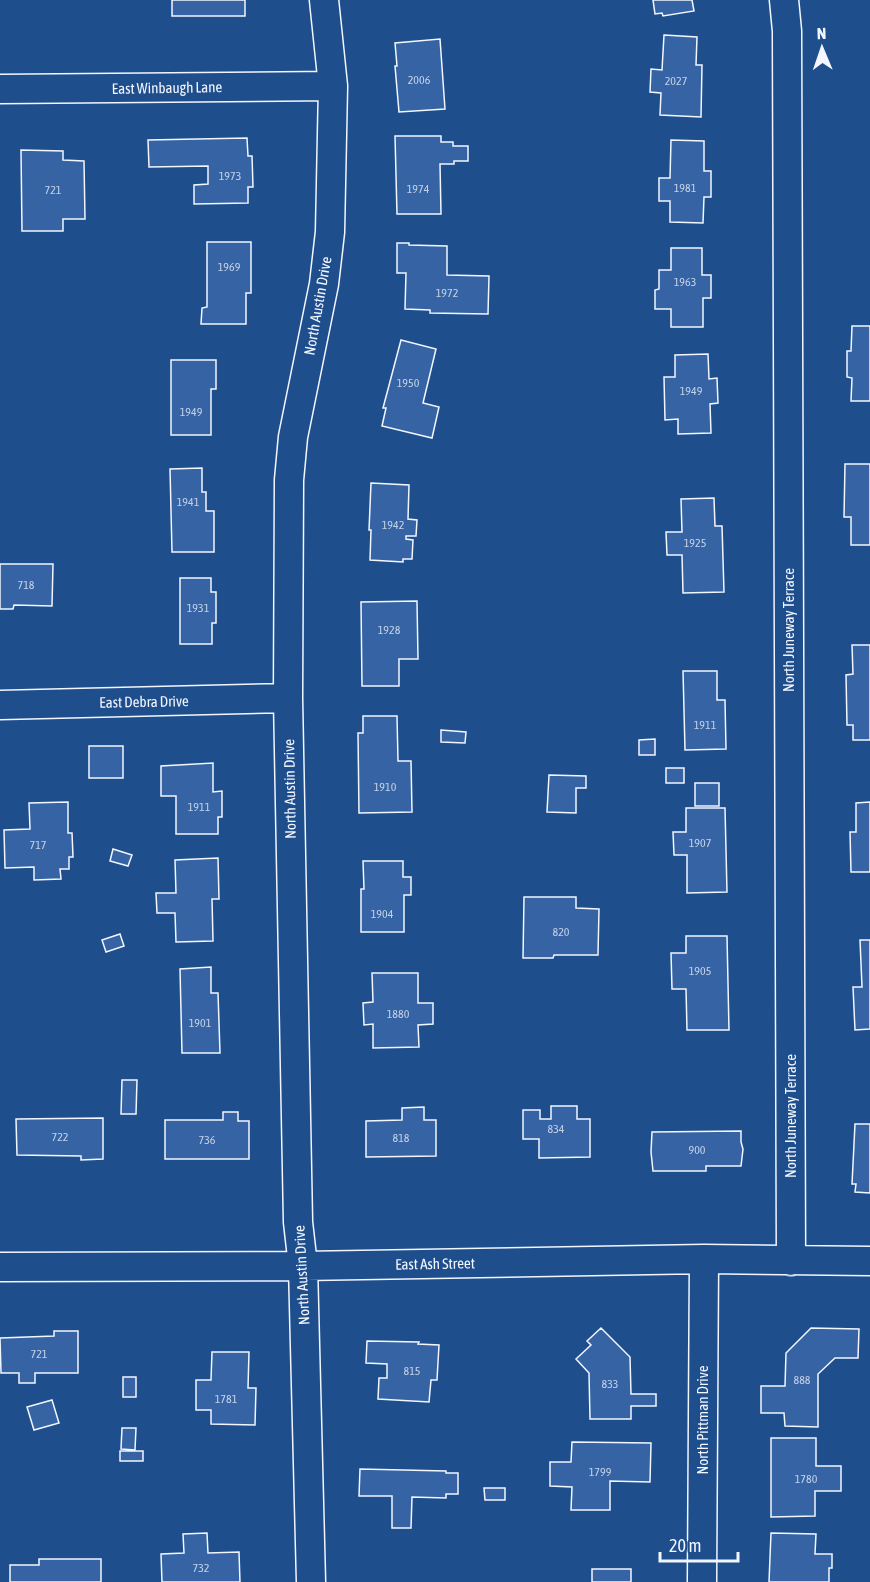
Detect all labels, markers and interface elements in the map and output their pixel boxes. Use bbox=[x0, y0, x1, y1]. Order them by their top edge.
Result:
north arrow bbox=[792, 18, 852, 78]
text: N bbox=[816, 24, 827, 42]
house number: 2006 bbox=[408, 73, 431, 87]
house number: 2027 bbox=[665, 74, 688, 88]
street label: East Winbaugh Lane bbox=[112, 78, 223, 97]
house number: 1973 bbox=[219, 169, 241, 183]
house number: 1981 bbox=[674, 181, 697, 195]
house number: 1974 bbox=[407, 182, 430, 196]
house number: 721 bbox=[45, 183, 62, 197]
street label: North Austin Drive bbox=[300, 255, 335, 357]
house number: 1969 bbox=[218, 260, 241, 274]
house number: 1963 bbox=[674, 275, 696, 289]
house number: 1972 bbox=[436, 286, 458, 300]
house number: 1950 bbox=[397, 376, 420, 390]
house number: 1949 bbox=[680, 384, 703, 398]
house number: 1949 bbox=[180, 405, 203, 419]
house number: 1941 bbox=[177, 495, 200, 509]
house number: 1942 bbox=[382, 518, 404, 532]
house number: 1925 bbox=[684, 536, 706, 550]
street label: North Juneway Terrace bbox=[780, 568, 797, 692]
house number: 718 bbox=[18, 578, 35, 592]
house number: 1931 bbox=[187, 601, 210, 615]
house number: 1928 bbox=[378, 623, 401, 637]
street label: East Debra Drive bbox=[99, 692, 189, 711]
house number: 1911 bbox=[694, 718, 717, 732]
street label: North Austin Drive bbox=[280, 739, 299, 839]
house number: 1910 bbox=[374, 780, 397, 794]
house number: 1911 bbox=[188, 800, 211, 814]
house number: 1907 bbox=[689, 836, 712, 850]
house number: 717 bbox=[30, 838, 47, 852]
house number: 1904 bbox=[371, 907, 394, 921]
house number: 820 bbox=[553, 925, 570, 939]
house number: 1905 bbox=[689, 964, 711, 978]
house number: 1880 bbox=[387, 1007, 410, 1021]
house number: 1901 bbox=[189, 1016, 212, 1030]
street label: North Juneway Terrace bbox=[782, 1054, 799, 1178]
house number: 834 bbox=[548, 1122, 565, 1136]
house number: 722 bbox=[52, 1130, 68, 1144]
house number: 818 bbox=[393, 1131, 410, 1145]
house number: 736 bbox=[199, 1133, 216, 1147]
house number: 900 bbox=[689, 1143, 706, 1157]
street label: North Austin Drive bbox=[290, 1224, 313, 1325]
street label: East Ash Street bbox=[395, 1254, 475, 1273]
house number: 721 bbox=[31, 1347, 48, 1361]
house number: 815 bbox=[404, 1364, 420, 1378]
street label: North Pittman Drive bbox=[694, 1365, 711, 1475]
house number: 888 bbox=[794, 1373, 811, 1387]
house number: 833 bbox=[602, 1377, 618, 1391]
house number: 1781 bbox=[215, 1392, 238, 1406]
house number: 1799 bbox=[589, 1465, 612, 1479]
house number: 1780 bbox=[795, 1472, 818, 1486]
scale bar bbox=[660, 1525, 738, 1563]
text: 20 m bbox=[669, 1535, 701, 1556]
house number: 732 bbox=[193, 1561, 209, 1575]

